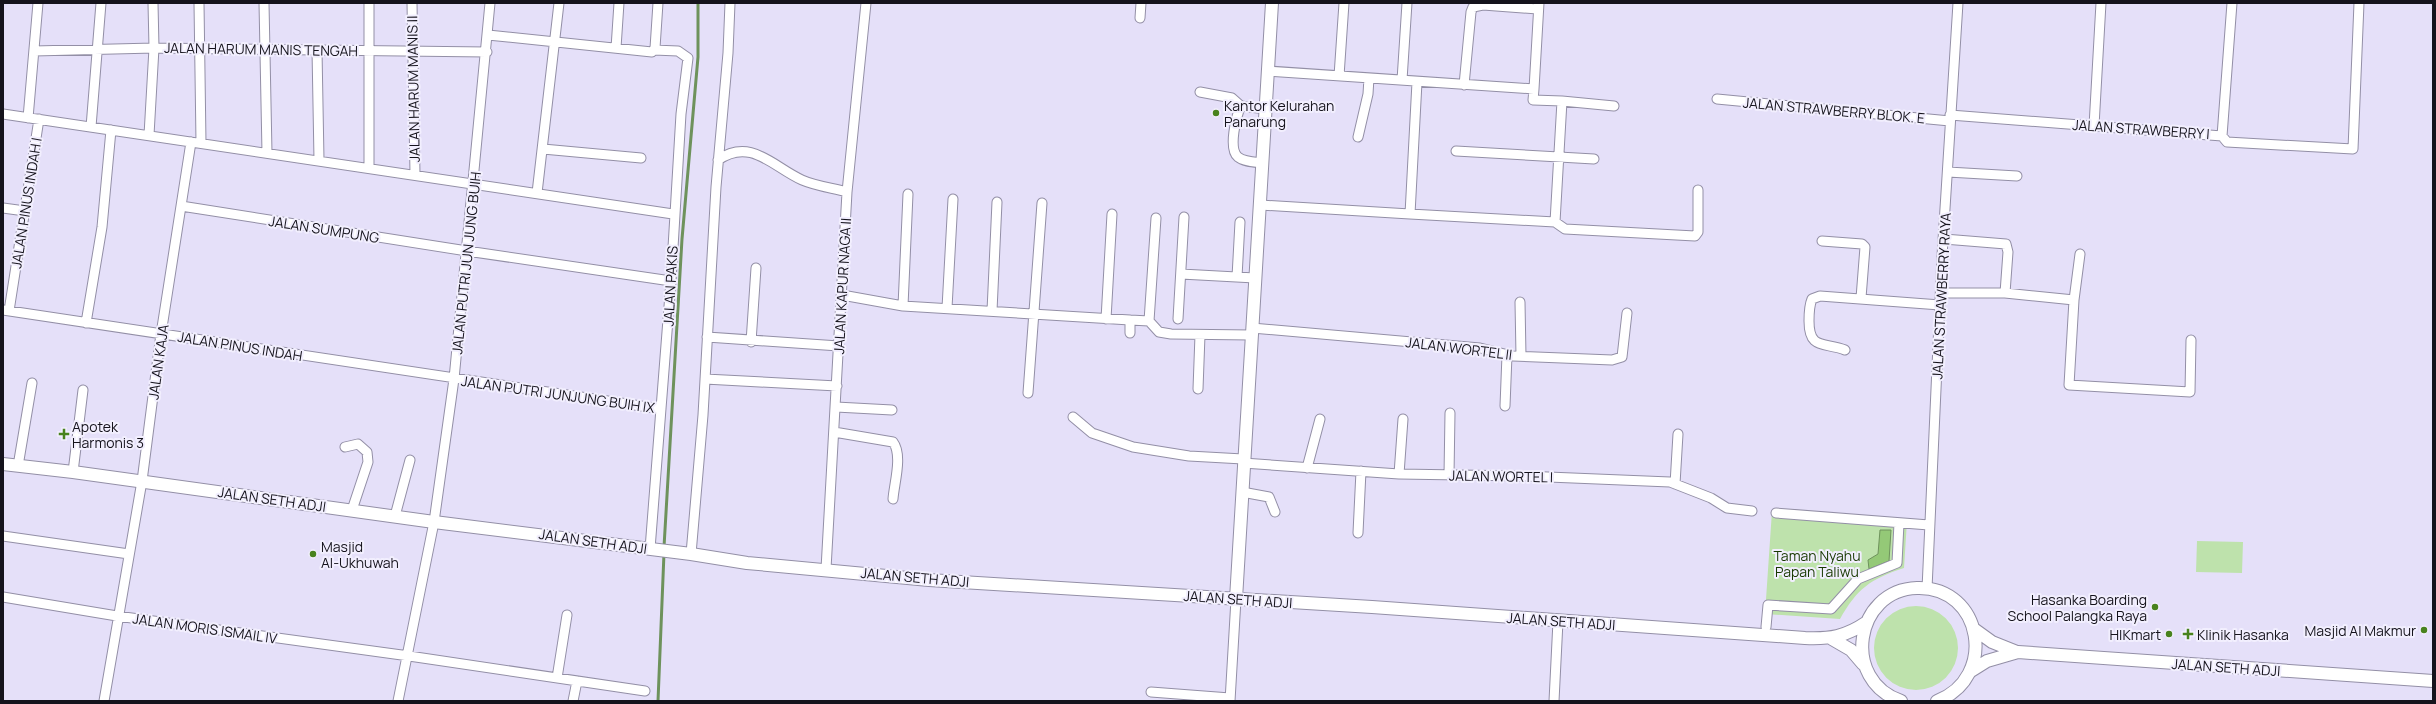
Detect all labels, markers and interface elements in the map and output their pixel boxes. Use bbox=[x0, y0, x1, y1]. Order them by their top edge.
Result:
street label: JALAN HARUM MANIS II bbox=[402, 16, 424, 162]
street label: JALAN HARUM MANIS TENGAH bbox=[164, 38, 358, 60]
street label: JALAN STRAWBERRY BLOK. E bbox=[1742, 93, 1926, 127]
place label: Kantor Kelurahan Panarung bbox=[1224, 96, 1334, 131]
marker: Kantor Kelurahan Panarung bbox=[1211, 108, 1221, 118]
street label: JALAN STRAWBERRY I bbox=[2072, 115, 2210, 143]
street label: JALAN PINUS INDAH I bbox=[6, 136, 46, 270]
street label: JALAN PUTRI JUN JUNG BUIH bbox=[447, 171, 485, 355]
street label: JALAN SUMPUNG bbox=[267, 211, 381, 247]
street label: JALAN STRAWBERRY RAYA bbox=[1927, 212, 1955, 380]
street label: JALAN KAPUR NAGA II bbox=[829, 217, 855, 355]
street label: JALAN PAKIS bbox=[658, 245, 682, 327]
street label: JALAN KAJA bbox=[143, 323, 173, 401]
street label: JALAN PINUS INDAH bbox=[176, 327, 304, 365]
street label: JALAN WORTEL II bbox=[1405, 332, 1513, 364]
street label: JALAN PUTRI JUNJUNG BUIH IX bbox=[460, 371, 657, 417]
place label: Apotek Harmonis 3 bbox=[72, 417, 144, 452]
marker: Apotek Harmonis 3 bbox=[59, 429, 69, 439]
street label: JALAN WORTEL I bbox=[1449, 466, 1553, 486]
street label: JALAN SETH ADJI bbox=[217, 482, 327, 516]
street label: JALAN SETH ADJI bbox=[538, 524, 648, 558]
place label: Masjid Al-Ukhuwah bbox=[321, 537, 399, 572]
park label: Taman Nyahu Papan Taliwu bbox=[1773, 546, 1861, 581]
marker: Masjid Al-Ukhuwah bbox=[308, 549, 318, 559]
street label: JALAN SETH ADJI bbox=[860, 563, 970, 591]
street label: JALAN SETH ADJI bbox=[1183, 586, 1293, 612]
place label: Hasanka Boarding School Palangka Raya bbox=[2008, 590, 2147, 625]
marker: Hasanka Boarding School Palangka Raya bbox=[2150, 602, 2160, 612]
street label: JALAN MORIS ISMAIL IV bbox=[132, 608, 279, 648]
street label: JALAN SETH ADJI bbox=[1506, 608, 1616, 634]
place label: Masjid Al Makmur bbox=[2305, 621, 2416, 640]
place label: HIKmart bbox=[2110, 625, 2161, 644]
place label: Klinik Hasanka bbox=[2197, 625, 2289, 644]
marker: Masjid Al Makmur bbox=[2419, 625, 2429, 635]
marker: Klinik Hasanka bbox=[2182, 628, 2194, 640]
marker: HIKmart bbox=[2164, 629, 2174, 639]
street label: JALAN SETH ADJI bbox=[2171, 654, 2281, 680]

